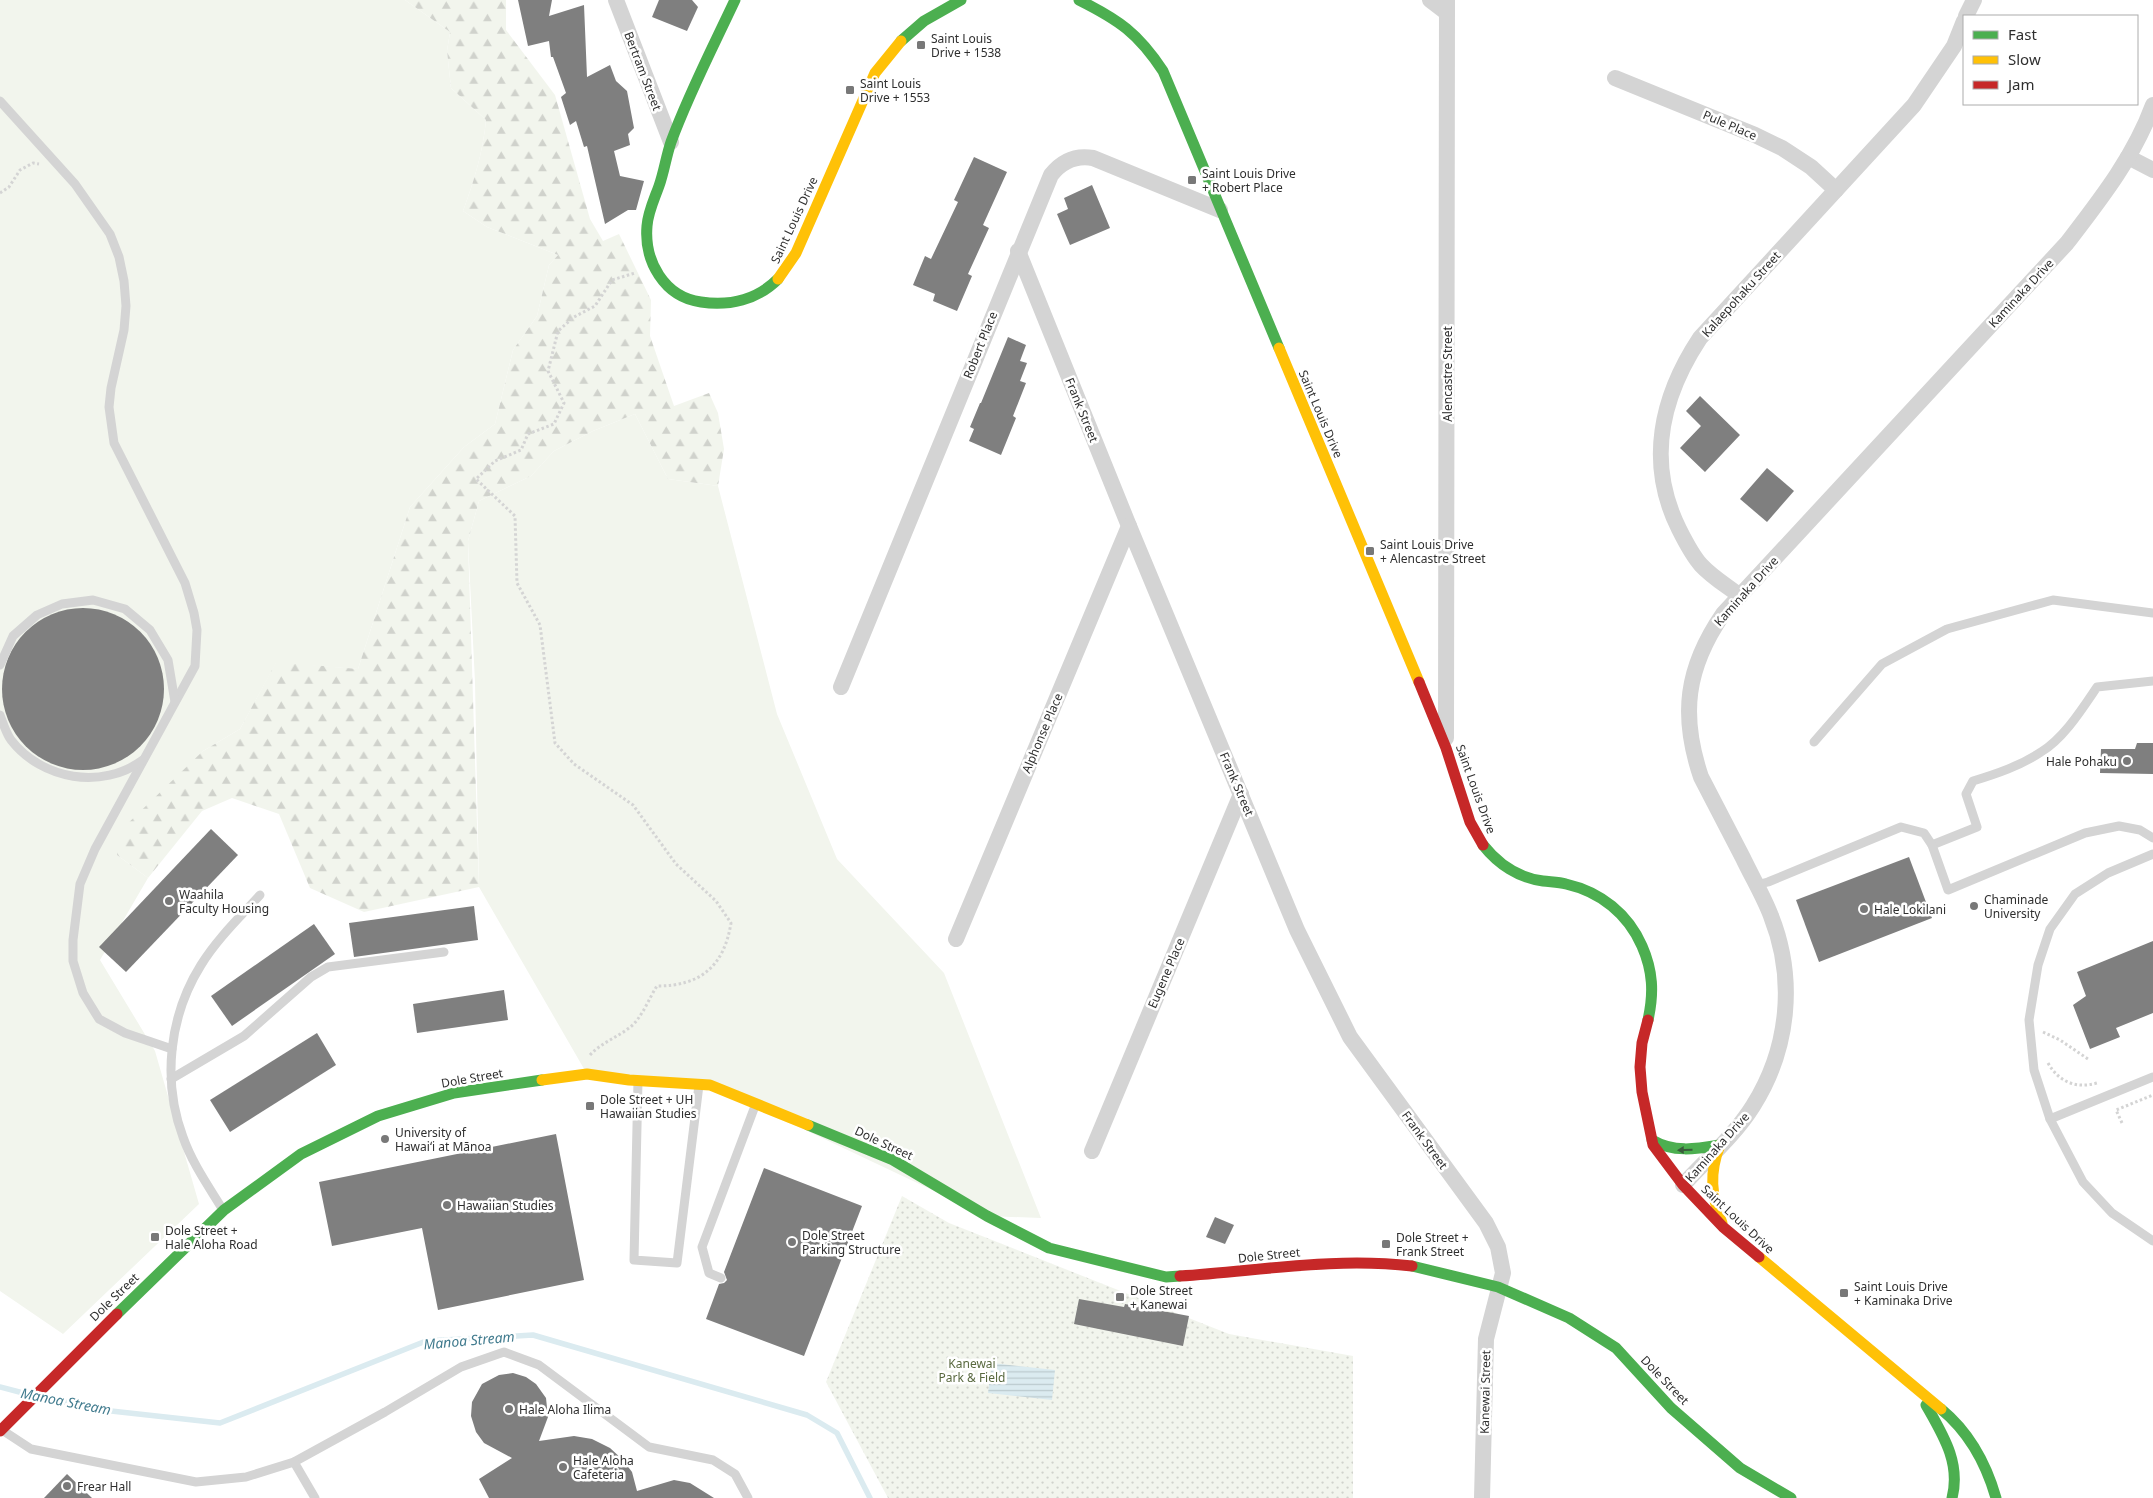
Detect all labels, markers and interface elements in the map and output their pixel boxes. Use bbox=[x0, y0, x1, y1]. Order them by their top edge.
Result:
legend bbox=[1963, 15, 2138, 105]
text: Fast bbox=[2008, 24, 2037, 44]
street label: Bertram Street bbox=[620, 29, 666, 113]
place label: Saint Louis Drive + 1538 bbox=[931, 30, 1001, 61]
marker: Saint Louis Drive + 1538 bbox=[915, 39, 927, 51]
text: Slow bbox=[2008, 49, 2041, 69]
text: Jam bbox=[2006, 74, 2035, 94]
place label: Saint Louis Drive + 1553 bbox=[860, 75, 930, 106]
marker: Saint Louis Drive + 1553 bbox=[844, 84, 856, 96]
street label: Pule Place bbox=[1700, 106, 1760, 144]
place label: Saint Louis Drive + Robert Place bbox=[1202, 165, 1296, 196]
street label: Saint Louis Drive bbox=[766, 174, 822, 266]
marker: Saint Louis Drive + Robert Place bbox=[1186, 174, 1198, 186]
street label: Kalaepohaku Street bbox=[1698, 247, 1785, 341]
street label: Kaminaka Drive bbox=[1985, 255, 2058, 331]
street label: Robert Place bbox=[959, 309, 1001, 381]
street label: Alencastre Street bbox=[1439, 326, 1456, 422]
street label: Saint Louis Drive bbox=[1295, 367, 1347, 461]
street label: Frank Street bbox=[1061, 375, 1103, 445]
place label: Saint Louis Drive + Alencastre Street bbox=[1380, 536, 1486, 567]
marker: Saint Louis Drive + Alencastre Street bbox=[1364, 545, 1376, 557]
street label: Kaminaka Drive bbox=[1710, 552, 1782, 630]
street label: Alphonse Place bbox=[1017, 690, 1067, 776]
street label: Saint Louis Drive bbox=[1452, 742, 1500, 836]
street label: Frank Street bbox=[1216, 749, 1258, 819]
place label: Hale Pohaku bbox=[2046, 753, 2117, 770]
marker: Hale Pohaku bbox=[2121, 755, 2133, 767]
place label: Waahila Faculty Housing bbox=[179, 886, 269, 917]
place label: Chaminade University bbox=[1984, 891, 2049, 922]
marker: Waahila Faculty Housing bbox=[163, 895, 175, 907]
marker: Chaminade University bbox=[1968, 900, 1980, 912]
place label: Hale Lokilani bbox=[1874, 901, 1946, 918]
marker: Hale Lokilani bbox=[1858, 903, 1870, 915]
street label: Eugene Place bbox=[1143, 935, 1189, 1011]
street label: Dole Street bbox=[440, 1064, 505, 1092]
place label: Dole Street + UH Hawaiian Studies bbox=[600, 1091, 697, 1122]
marker: Dole Street + UH Hawaiian Studies bbox=[584, 1100, 596, 1112]
street label: Frank Street bbox=[1398, 1107, 1452, 1173]
street label: Kaminaka Drive bbox=[1681, 1108, 1753, 1186]
street label: Dole Street bbox=[852, 1122, 917, 1164]
place label: University of Hawaiʻi at Mānoa bbox=[395, 1124, 491, 1155]
marker: University of Hawaiʻi at Mānoa bbox=[379, 1133, 391, 1145]
one-way arrow bbox=[1677, 1146, 1693, 1154]
street label: Saint Louis Drive bbox=[1698, 1181, 1778, 1257]
place label: Hawaiian Studies bbox=[457, 1197, 554, 1214]
marker: Hawaiian Studies bbox=[441, 1199, 453, 1211]
place label: Dole Street + Hale Aloha Road bbox=[165, 1222, 258, 1253]
place label: Dole Street Parking Structure bbox=[802, 1227, 901, 1258]
place label: Dole Street + Frank Street bbox=[1396, 1229, 1469, 1260]
marker: Dole Street + Hale Aloha Road bbox=[149, 1231, 161, 1243]
marker: Dole Street Parking Structure bbox=[786, 1236, 798, 1248]
marker: Dole Street + Frank Street bbox=[1380, 1238, 1392, 1250]
street label: Dole Street bbox=[1237, 1243, 1302, 1267]
street label: Dole Street bbox=[86, 1269, 143, 1325]
place label: Saint Louis Drive + Kaminaka Drive bbox=[1854, 1278, 1953, 1309]
place label: Dole Street + Kanewai bbox=[1130, 1282, 1193, 1313]
marker: Saint Louis Drive + Kaminaka Drive bbox=[1838, 1287, 1850, 1299]
marker: Dole Street + Kanewai bbox=[1114, 1291, 1126, 1303]
water label: Manoa Stream bbox=[423, 1327, 515, 1353]
street label: Kanewai Street bbox=[1476, 1349, 1494, 1434]
street label: Dole Street bbox=[1637, 1352, 1693, 1409]
park label: Kanewai Park & Field bbox=[939, 1355, 1005, 1386]
water label: Manoa Stream bbox=[19, 1383, 113, 1419]
place label: Hale Aloha Ilima bbox=[519, 1401, 611, 1418]
marker: Hale Aloha Ilima bbox=[503, 1403, 515, 1415]
place label: Hale Aloha Cafeteria bbox=[573, 1452, 634, 1483]
marker: Hale Aloha Cafeteria bbox=[557, 1461, 569, 1473]
place label: Frear Hall bbox=[77, 1478, 131, 1495]
marker: Frear Hall bbox=[61, 1480, 73, 1492]

